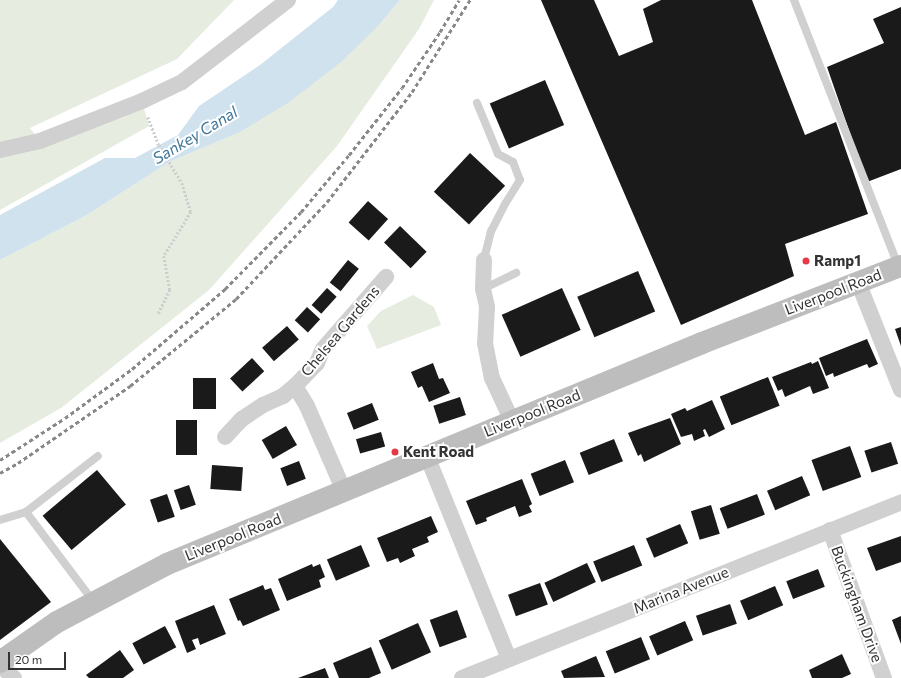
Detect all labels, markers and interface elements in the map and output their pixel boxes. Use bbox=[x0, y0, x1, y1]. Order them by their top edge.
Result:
water label: Sankey Canal bbox=[149, 102, 241, 168]
place label: Ramp1 bbox=[814, 252, 861, 270]
marker: Ramp1 bbox=[801, 256, 811, 266]
street label: Liverpool Road bbox=[782, 265, 884, 319]
street label: Chelsea Gardens bbox=[297, 282, 383, 380]
street label: Liverpool Road bbox=[481, 385, 583, 441]
place label: Kent Road bbox=[403, 443, 474, 461]
marker: Kent Road bbox=[390, 447, 400, 457]
street label: Liverpool Road bbox=[182, 509, 284, 565]
street label: Buckingham Drive bbox=[828, 543, 886, 665]
street label: Marina Avenue bbox=[631, 563, 731, 617]
scale bar bbox=[10, 644, 68, 670]
text: 20 m bbox=[15, 652, 42, 666]

